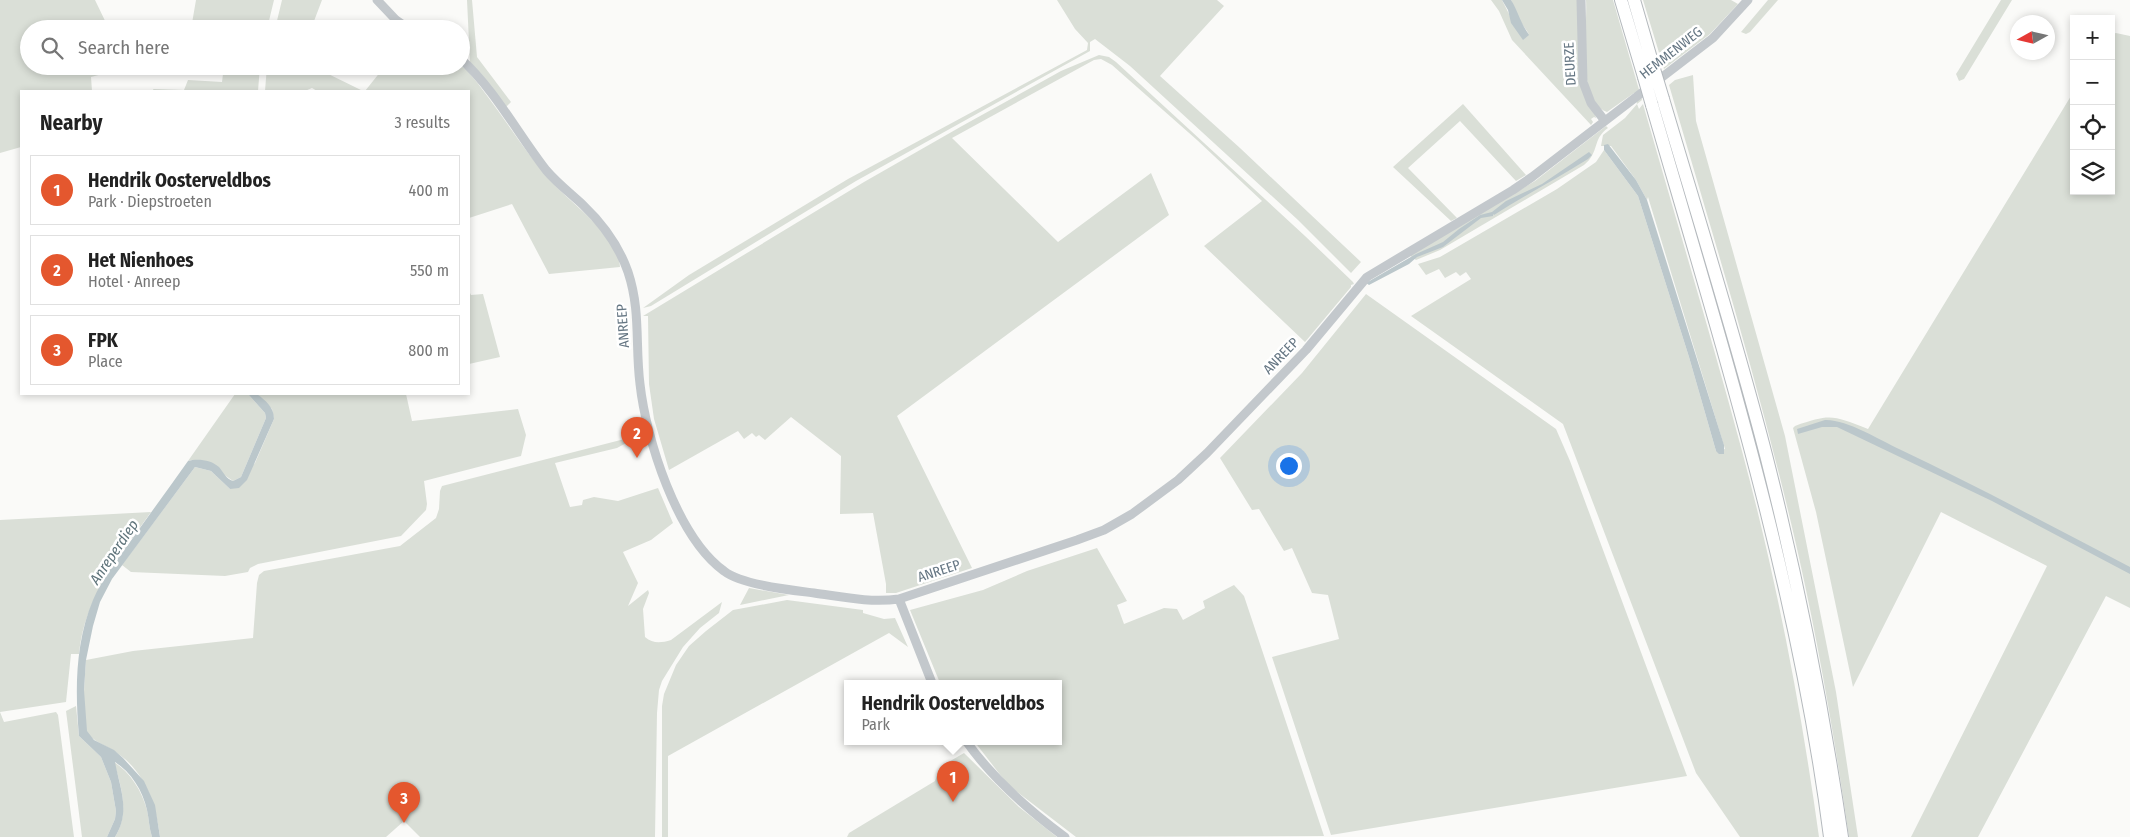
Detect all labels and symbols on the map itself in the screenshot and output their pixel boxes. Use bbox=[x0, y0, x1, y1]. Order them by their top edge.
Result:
north arrow bbox=[2010, 15, 2055, 60]
street label: HEMMENWEG bbox=[1636, 23, 1706, 83]
street label: DEURZE bbox=[1560, 41, 1580, 86]
street label: ANREEP bbox=[613, 303, 633, 349]
street label: ANREEP bbox=[1260, 334, 1302, 378]
pin: 2 bbox=[621, 417, 653, 458]
your location bbox=[1276, 453, 1302, 479]
water label: Anreperdiep bbox=[85, 516, 142, 589]
street label: ANREEP bbox=[915, 556, 963, 586]
pin: 1 bbox=[937, 761, 969, 802]
pin: 3 bbox=[388, 782, 420, 823]

